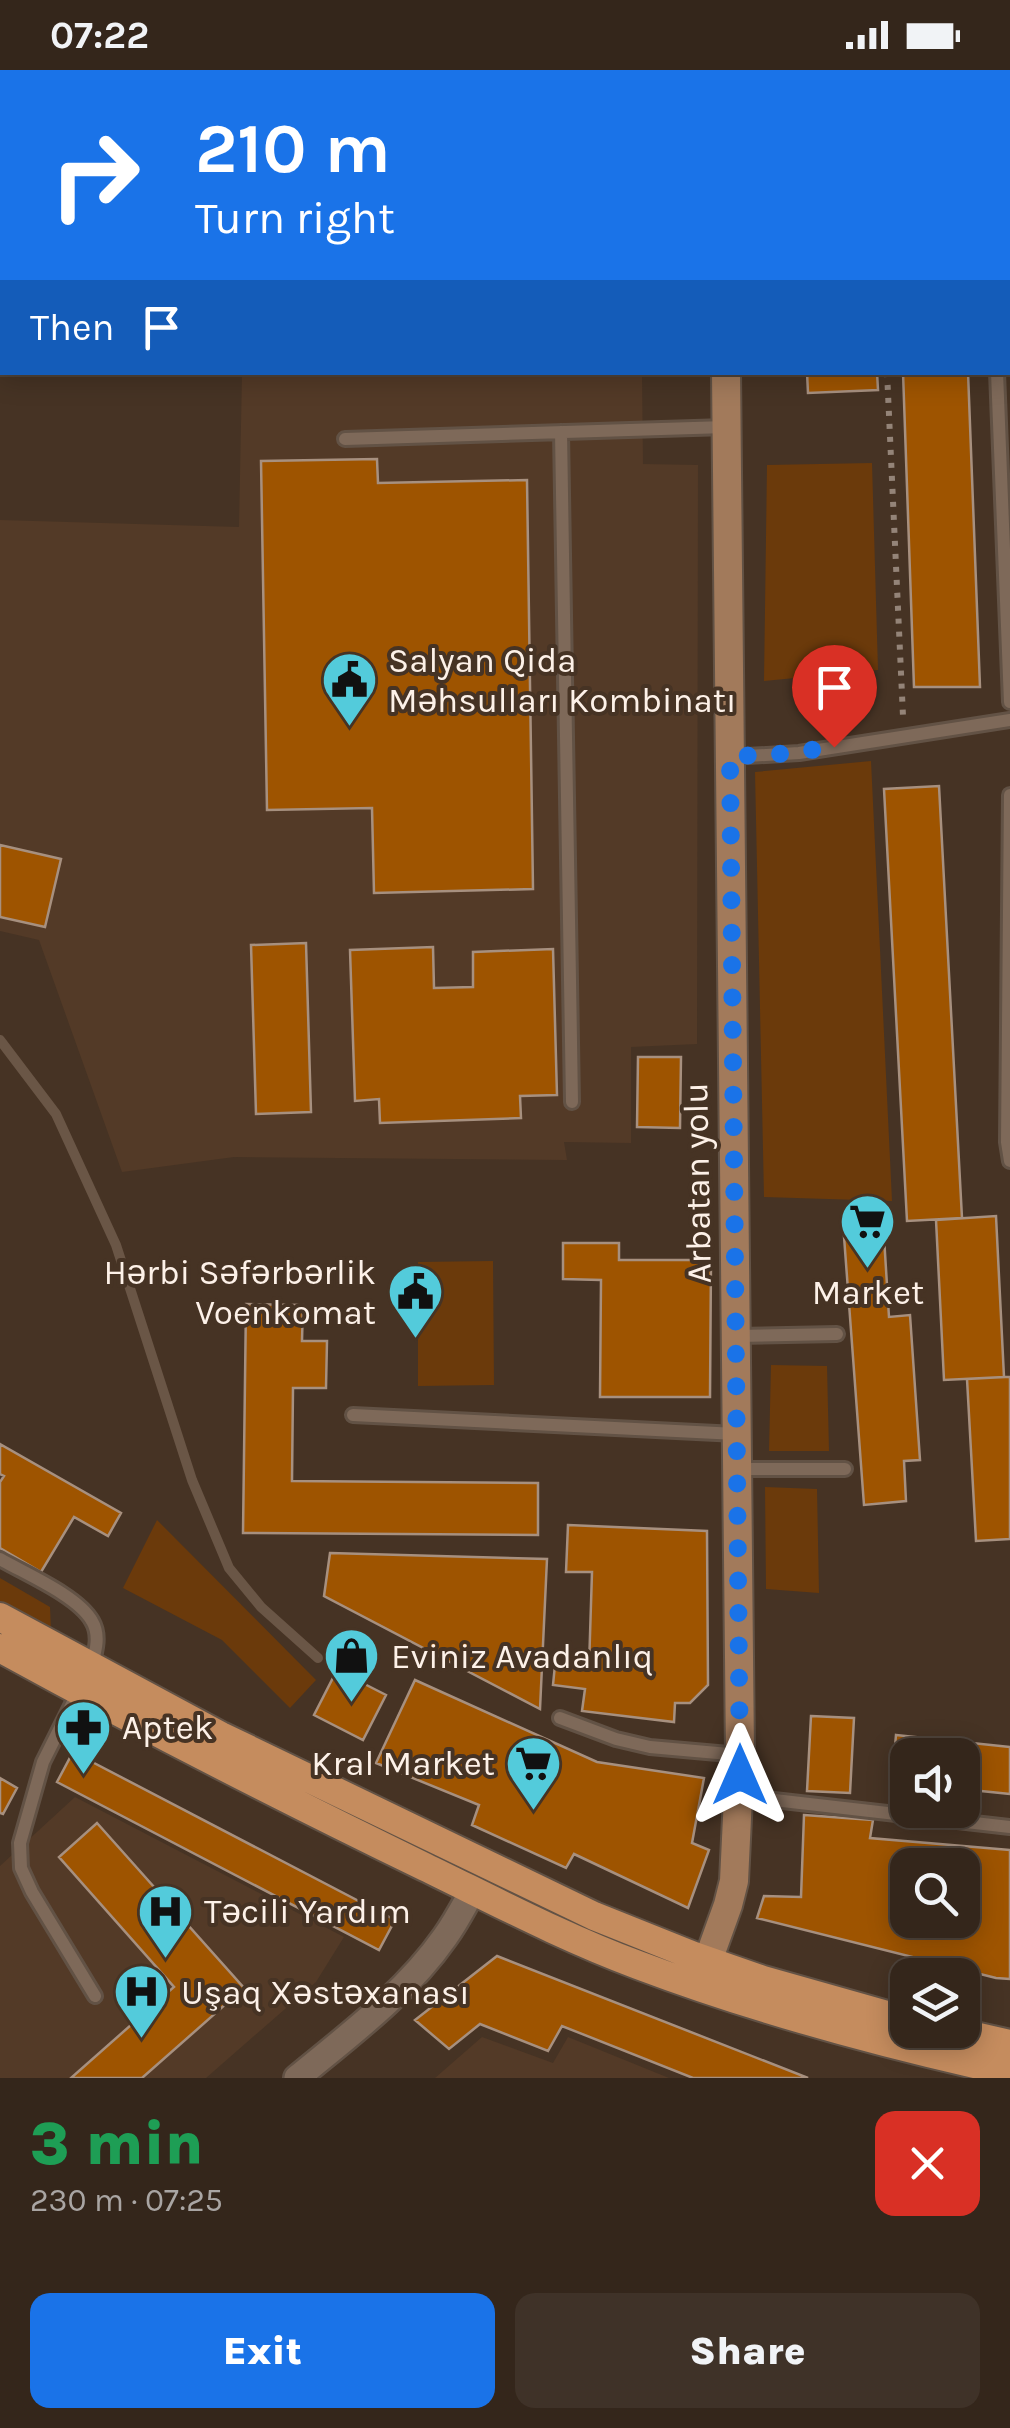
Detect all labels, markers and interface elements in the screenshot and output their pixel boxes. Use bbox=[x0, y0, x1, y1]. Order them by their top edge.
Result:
text: 07:22 bbox=[50, 13, 149, 58]
text: 210 m bbox=[195, 108, 391, 190]
icon: right bbox=[30, 110, 160, 240]
text: Turn right bbox=[195, 192, 395, 244]
icon: arrive bbox=[134, 300, 189, 355]
text: Then bbox=[30, 305, 114, 350]
place label: Salyan Qida Məhsulları Kombinatı bbox=[388, 640, 736, 721]
pin bbox=[792, 645, 877, 748]
public building icon: Salyan Qida Məhsulları Kombinatı bbox=[319, 650, 379, 729]
icon: arrive bbox=[807, 660, 862, 715]
street label: Arbatan yolu bbox=[675, 1082, 720, 1284]
supermarket icon: Market bbox=[838, 1191, 898, 1270]
place label: Hərbi Səfərbərlik Voenkomat bbox=[103, 1252, 376, 1333]
public building icon: Hərbi Səfərbərlik Voenkomat bbox=[385, 1262, 445, 1341]
place label: Market bbox=[812, 1272, 924, 1313]
shop icon: Eviniz Avadanlıq bbox=[322, 1626, 382, 1705]
place label: Eviniz Avadanlıq bbox=[391, 1636, 653, 1677]
pharmacy icon: Aptek bbox=[53, 1697, 113, 1776]
place label: Aptek bbox=[122, 1707, 213, 1748]
position arrow bbox=[688, 1723, 792, 1827]
supermarket icon: Kral Market bbox=[504, 1733, 564, 1812]
map controls bbox=[890, 1738, 980, 2048]
button: sound bbox=[890, 1738, 980, 1828]
place label: Kral Market bbox=[311, 1743, 495, 1784]
button: search bbox=[890, 1848, 980, 1938]
hospital icon: Təcili Yardım bbox=[135, 1881, 195, 1960]
place label: Təcili Yardım bbox=[204, 1891, 411, 1932]
button: layers bbox=[890, 1958, 980, 2048]
hospital icon: Uşaq Xəstəxanası bbox=[112, 1962, 172, 2041]
place label: Uşaq Xəstəxanası bbox=[181, 1972, 470, 2013]
text: 3 min bbox=[30, 2109, 203, 2179]
button: close bbox=[875, 2111, 980, 2216]
text: 230 m · 07:25 bbox=[30, 2182, 223, 2219]
button: Exit bbox=[30, 2293, 495, 2408]
button: Share bbox=[515, 2293, 980, 2408]

